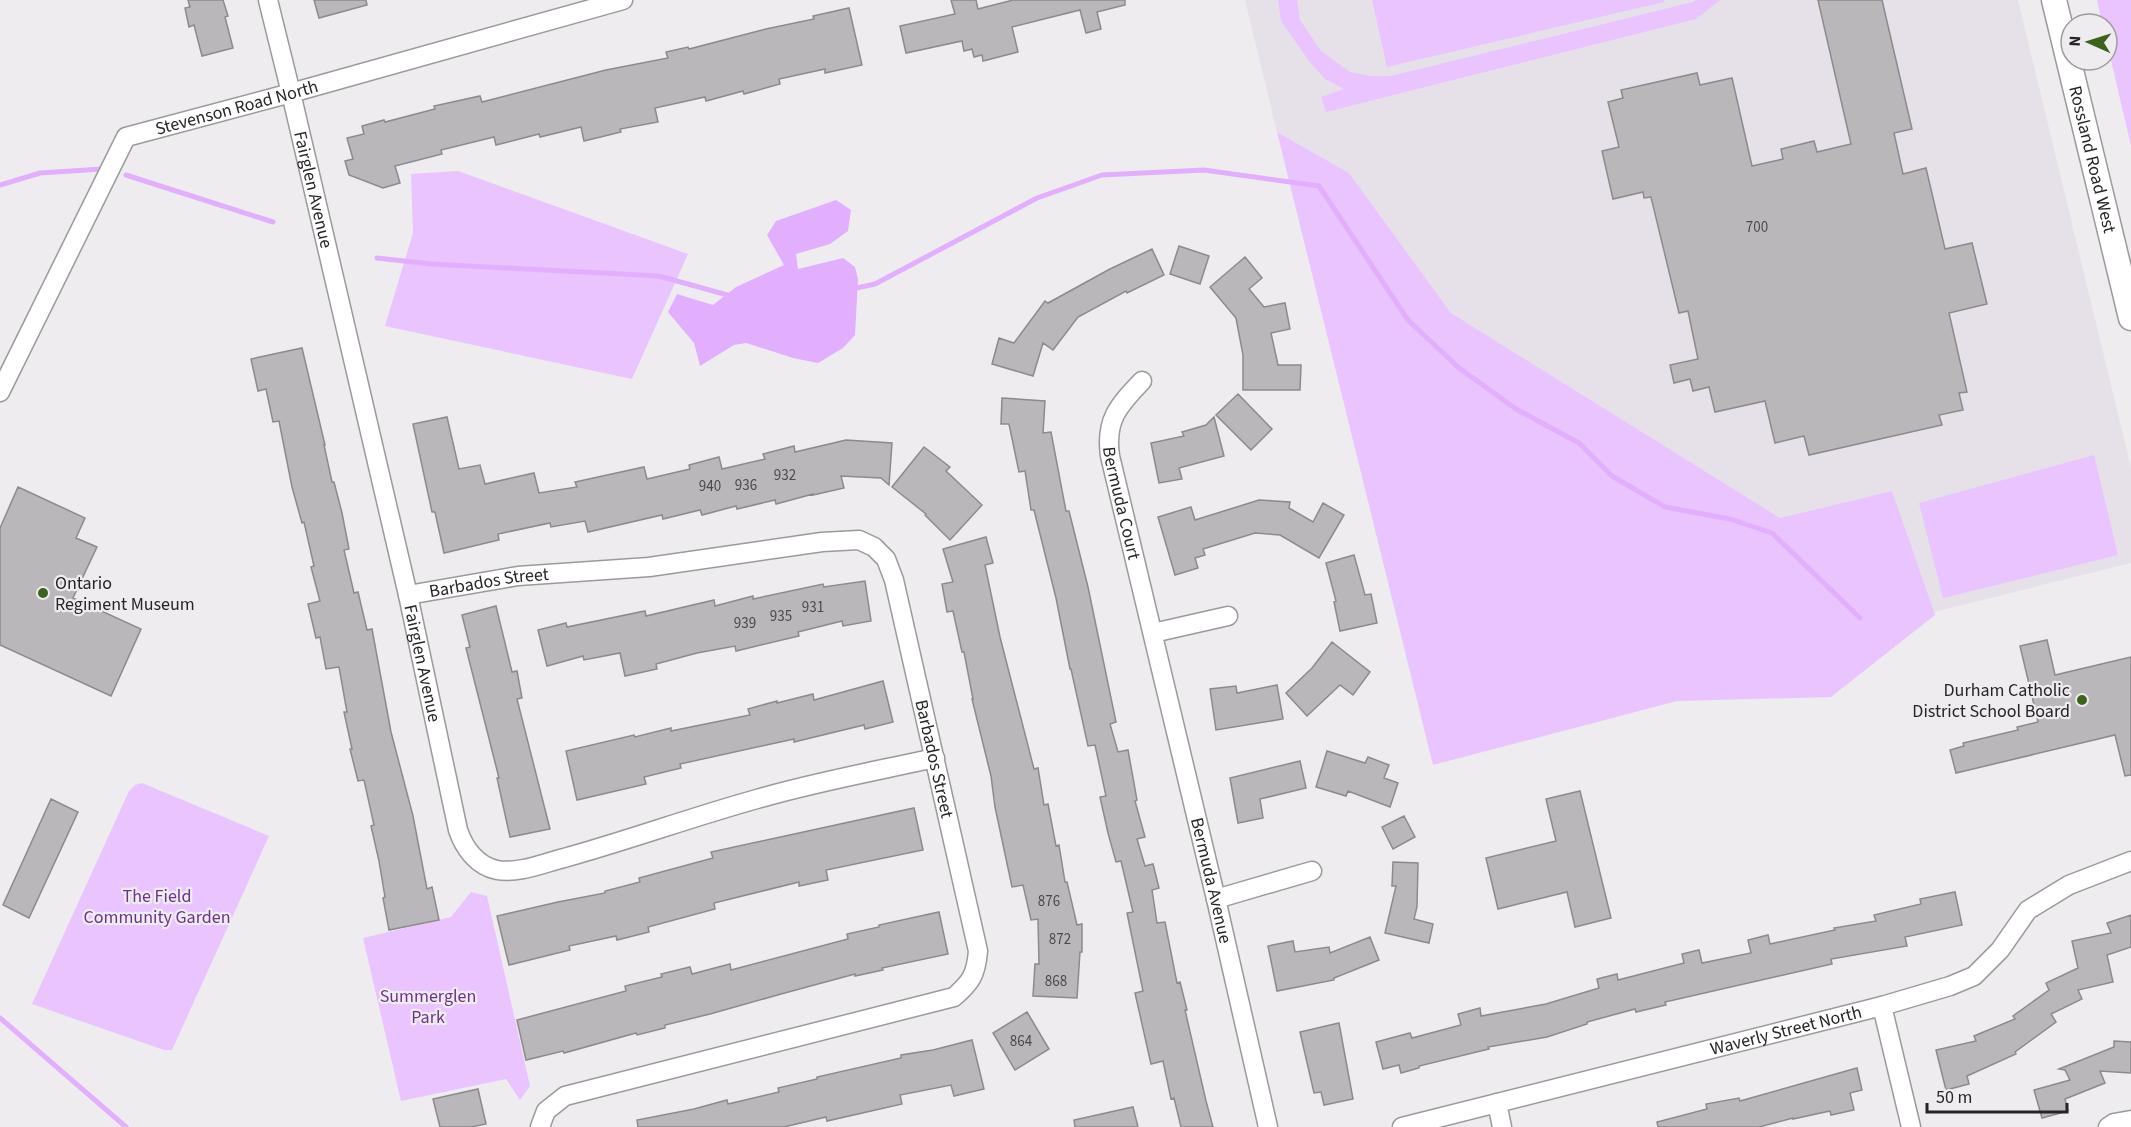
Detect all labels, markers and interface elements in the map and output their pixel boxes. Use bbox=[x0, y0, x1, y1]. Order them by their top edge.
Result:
north arrow bbox=[2059, 12, 2119, 72]
text: N bbox=[2064, 35, 2086, 47]
street label: Stevenson Road North bbox=[152, 73, 321, 141]
street label: Rossland Road West bbox=[2063, 83, 2122, 236]
street label: Fairglen Avenue bbox=[288, 129, 339, 251]
house number: 700 bbox=[1746, 217, 1768, 238]
street label: Bermuda Court bbox=[1097, 445, 1147, 562]
house number: 932 bbox=[774, 465, 796, 486]
house number: 936 bbox=[735, 475, 757, 496]
house number: 940 bbox=[699, 476, 721, 497]
street label: Barbados Street bbox=[427, 561, 550, 604]
place label: Ontario Regiment Museum bbox=[55, 571, 195, 617]
marker: Ontario Regiment Museum bbox=[36, 586, 50, 600]
house number: 931 bbox=[802, 597, 824, 618]
street label: Fairglen Avenue bbox=[398, 602, 447, 724]
house number: 935 bbox=[770, 606, 792, 627]
house number: 939 bbox=[734, 613, 756, 634]
place label: Durham Catholic District School Board bbox=[1912, 678, 2070, 724]
marker: Durham Catholic District School Board bbox=[2075, 693, 2089, 707]
street label: Barbados Street bbox=[909, 697, 960, 820]
street label: Bermuda Avenue bbox=[1184, 815, 1238, 946]
park label: The Field Community Garden bbox=[83, 884, 231, 930]
house number: 876 bbox=[1038, 891, 1060, 912]
house number: 872 bbox=[1049, 929, 1071, 950]
house number: 868 bbox=[1045, 971, 1067, 992]
park label: Summerglen Park bbox=[380, 984, 476, 1030]
street label: Waverly Street North bbox=[1708, 999, 1864, 1061]
house number: 864 bbox=[1010, 1031, 1033, 1052]
scale bar bbox=[1927, 1076, 2066, 1114]
text: 50 m bbox=[1936, 1085, 1972, 1110]

